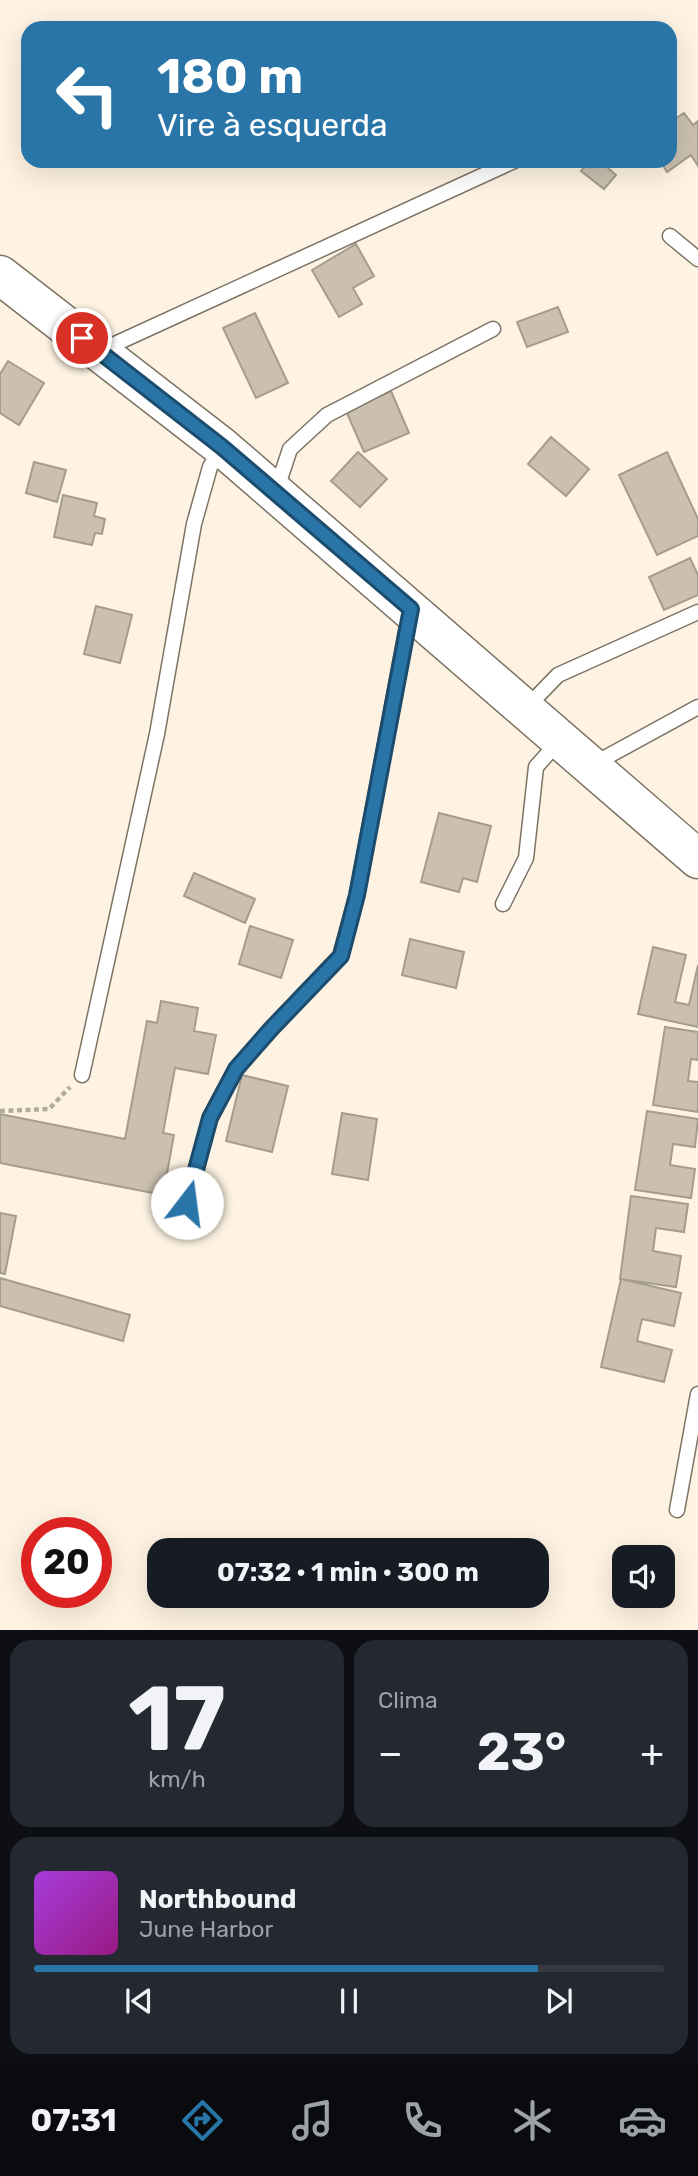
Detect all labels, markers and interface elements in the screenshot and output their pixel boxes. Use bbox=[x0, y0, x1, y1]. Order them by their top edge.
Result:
text: 180 m bbox=[157, 47, 303, 105]
icon: left bbox=[42, 49, 133, 140]
text: Vire à esquerda bbox=[157, 106, 388, 144]
pin bbox=[52, 308, 112, 368]
icon: arrive bbox=[63, 319, 101, 357]
position arrow bbox=[150, 1166, 224, 1240]
speed limit sign: 20 bbox=[21, 1517, 112, 1608]
map controls bbox=[612, 1545, 675, 1608]
button: sound bbox=[612, 1545, 675, 1608]
text: 07:32 · 1 min · 300 m bbox=[217, 1557, 479, 1588]
text: 17 bbox=[128, 1665, 226, 1773]
text: Clima bbox=[378, 1686, 438, 1714]
text: 23° bbox=[477, 1721, 566, 1783]
text: − bbox=[378, 1730, 403, 1776]
text: + bbox=[640, 1730, 664, 1776]
text: km/h bbox=[148, 1765, 206, 1793]
text: Northbound bbox=[139, 1884, 297, 1915]
text: June Harbor bbox=[139, 1915, 273, 1943]
icon: previous bbox=[120, 1982, 158, 2020]
icon: pause bbox=[330, 1982, 368, 2020]
icon: next bbox=[540, 1982, 578, 2020]
icon: directions bbox=[178, 2096, 227, 2145]
icon: music bbox=[288, 2096, 337, 2145]
icon: phone bbox=[398, 2096, 447, 2145]
icon: climate bbox=[508, 2096, 557, 2145]
icon: car bbox=[618, 2096, 667, 2145]
text: 07:31 bbox=[31, 2101, 117, 2139]

